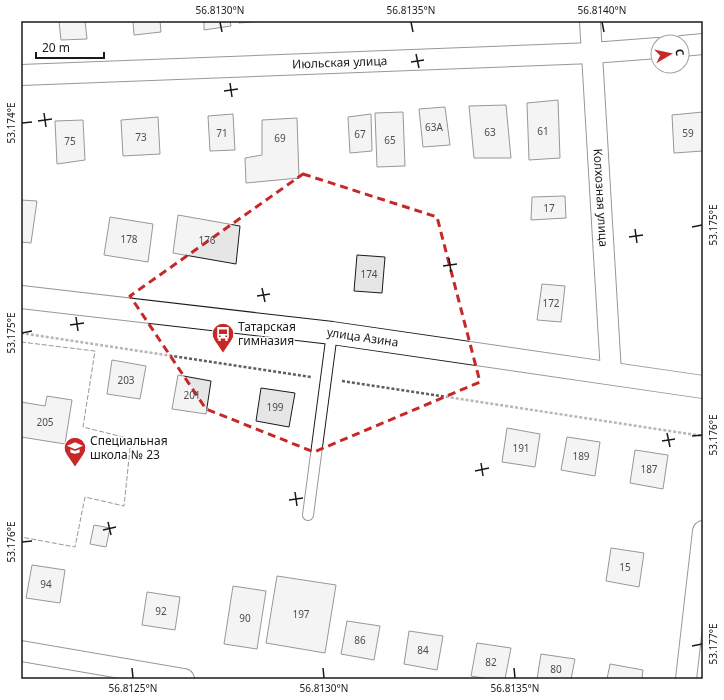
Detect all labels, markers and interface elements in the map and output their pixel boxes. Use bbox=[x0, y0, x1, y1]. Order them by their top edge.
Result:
text: 56.8130°N bbox=[196, 3, 244, 17]
text: 56.8135°N bbox=[387, 3, 435, 17]
text: 56.8140°N bbox=[578, 3, 626, 17]
scale bar bbox=[36, 34, 104, 60]
north arrow bbox=[650, 34, 690, 74]
text: 20 m bbox=[42, 39, 70, 56]
text: С bbox=[672, 48, 688, 57]
street label: Июльская улица bbox=[292, 52, 388, 73]
text: 53.174°E bbox=[4, 102, 18, 144]
house number: 63А bbox=[425, 120, 444, 134]
house number: 61 bbox=[537, 124, 549, 138]
house number: 63 bbox=[484, 125, 496, 139]
house number: 71 bbox=[216, 126, 228, 140]
house number: 59 bbox=[682, 126, 694, 140]
house number: 67 bbox=[354, 127, 366, 141]
house number: 73 bbox=[135, 130, 147, 144]
house number: 69 bbox=[274, 131, 286, 145]
house number: 65 bbox=[384, 133, 396, 147]
house number: 75 bbox=[64, 134, 76, 148]
street label: Колхозная улица bbox=[590, 148, 612, 247]
house number: 17 bbox=[543, 201, 555, 215]
text: 53.175°E bbox=[706, 204, 720, 246]
house number: 178 bbox=[120, 232, 138, 246]
house number: 176 bbox=[198, 233, 216, 247]
house number: 174 bbox=[360, 267, 378, 281]
house number: 172 bbox=[542, 296, 560, 310]
text: 53.175°E bbox=[4, 312, 18, 354]
place label: Татарская гимназия bbox=[238, 318, 296, 349]
bus stop icon: Татарская гимназия bbox=[210, 321, 236, 354]
street label: улица Азина bbox=[326, 323, 400, 351]
house number: 203 bbox=[117, 373, 135, 387]
house number: 201 bbox=[183, 388, 201, 402]
house number: 199 bbox=[266, 400, 284, 414]
text: 53.176°E bbox=[706, 414, 720, 456]
house number: 205 bbox=[36, 415, 54, 429]
place label: Специальная школа № 23 bbox=[90, 432, 168, 463]
school or university icon: Специальная школа № 23 bbox=[62, 435, 88, 468]
house number: 191 bbox=[512, 441, 530, 455]
house number: 189 bbox=[572, 449, 590, 463]
house number: 187 bbox=[640, 462, 658, 476]
text: 53.176°E bbox=[4, 521, 18, 563]
house number: 15 bbox=[619, 560, 631, 574]
house number: 94 bbox=[40, 577, 52, 591]
house number: 92 bbox=[155, 604, 167, 618]
house number: 197 bbox=[292, 607, 310, 621]
house number: 90 bbox=[239, 611, 251, 625]
text: 53.177°E bbox=[706, 623, 720, 665]
house number: 86 bbox=[354, 633, 366, 647]
house number: 84 bbox=[417, 643, 429, 657]
house number: 82 bbox=[485, 655, 497, 669]
house number: 80 bbox=[550, 662, 562, 676]
text: 56.8125°N bbox=[109, 681, 157, 695]
text: 56.8130°N bbox=[300, 681, 348, 695]
text: 56.8135°N bbox=[491, 681, 539, 695]

